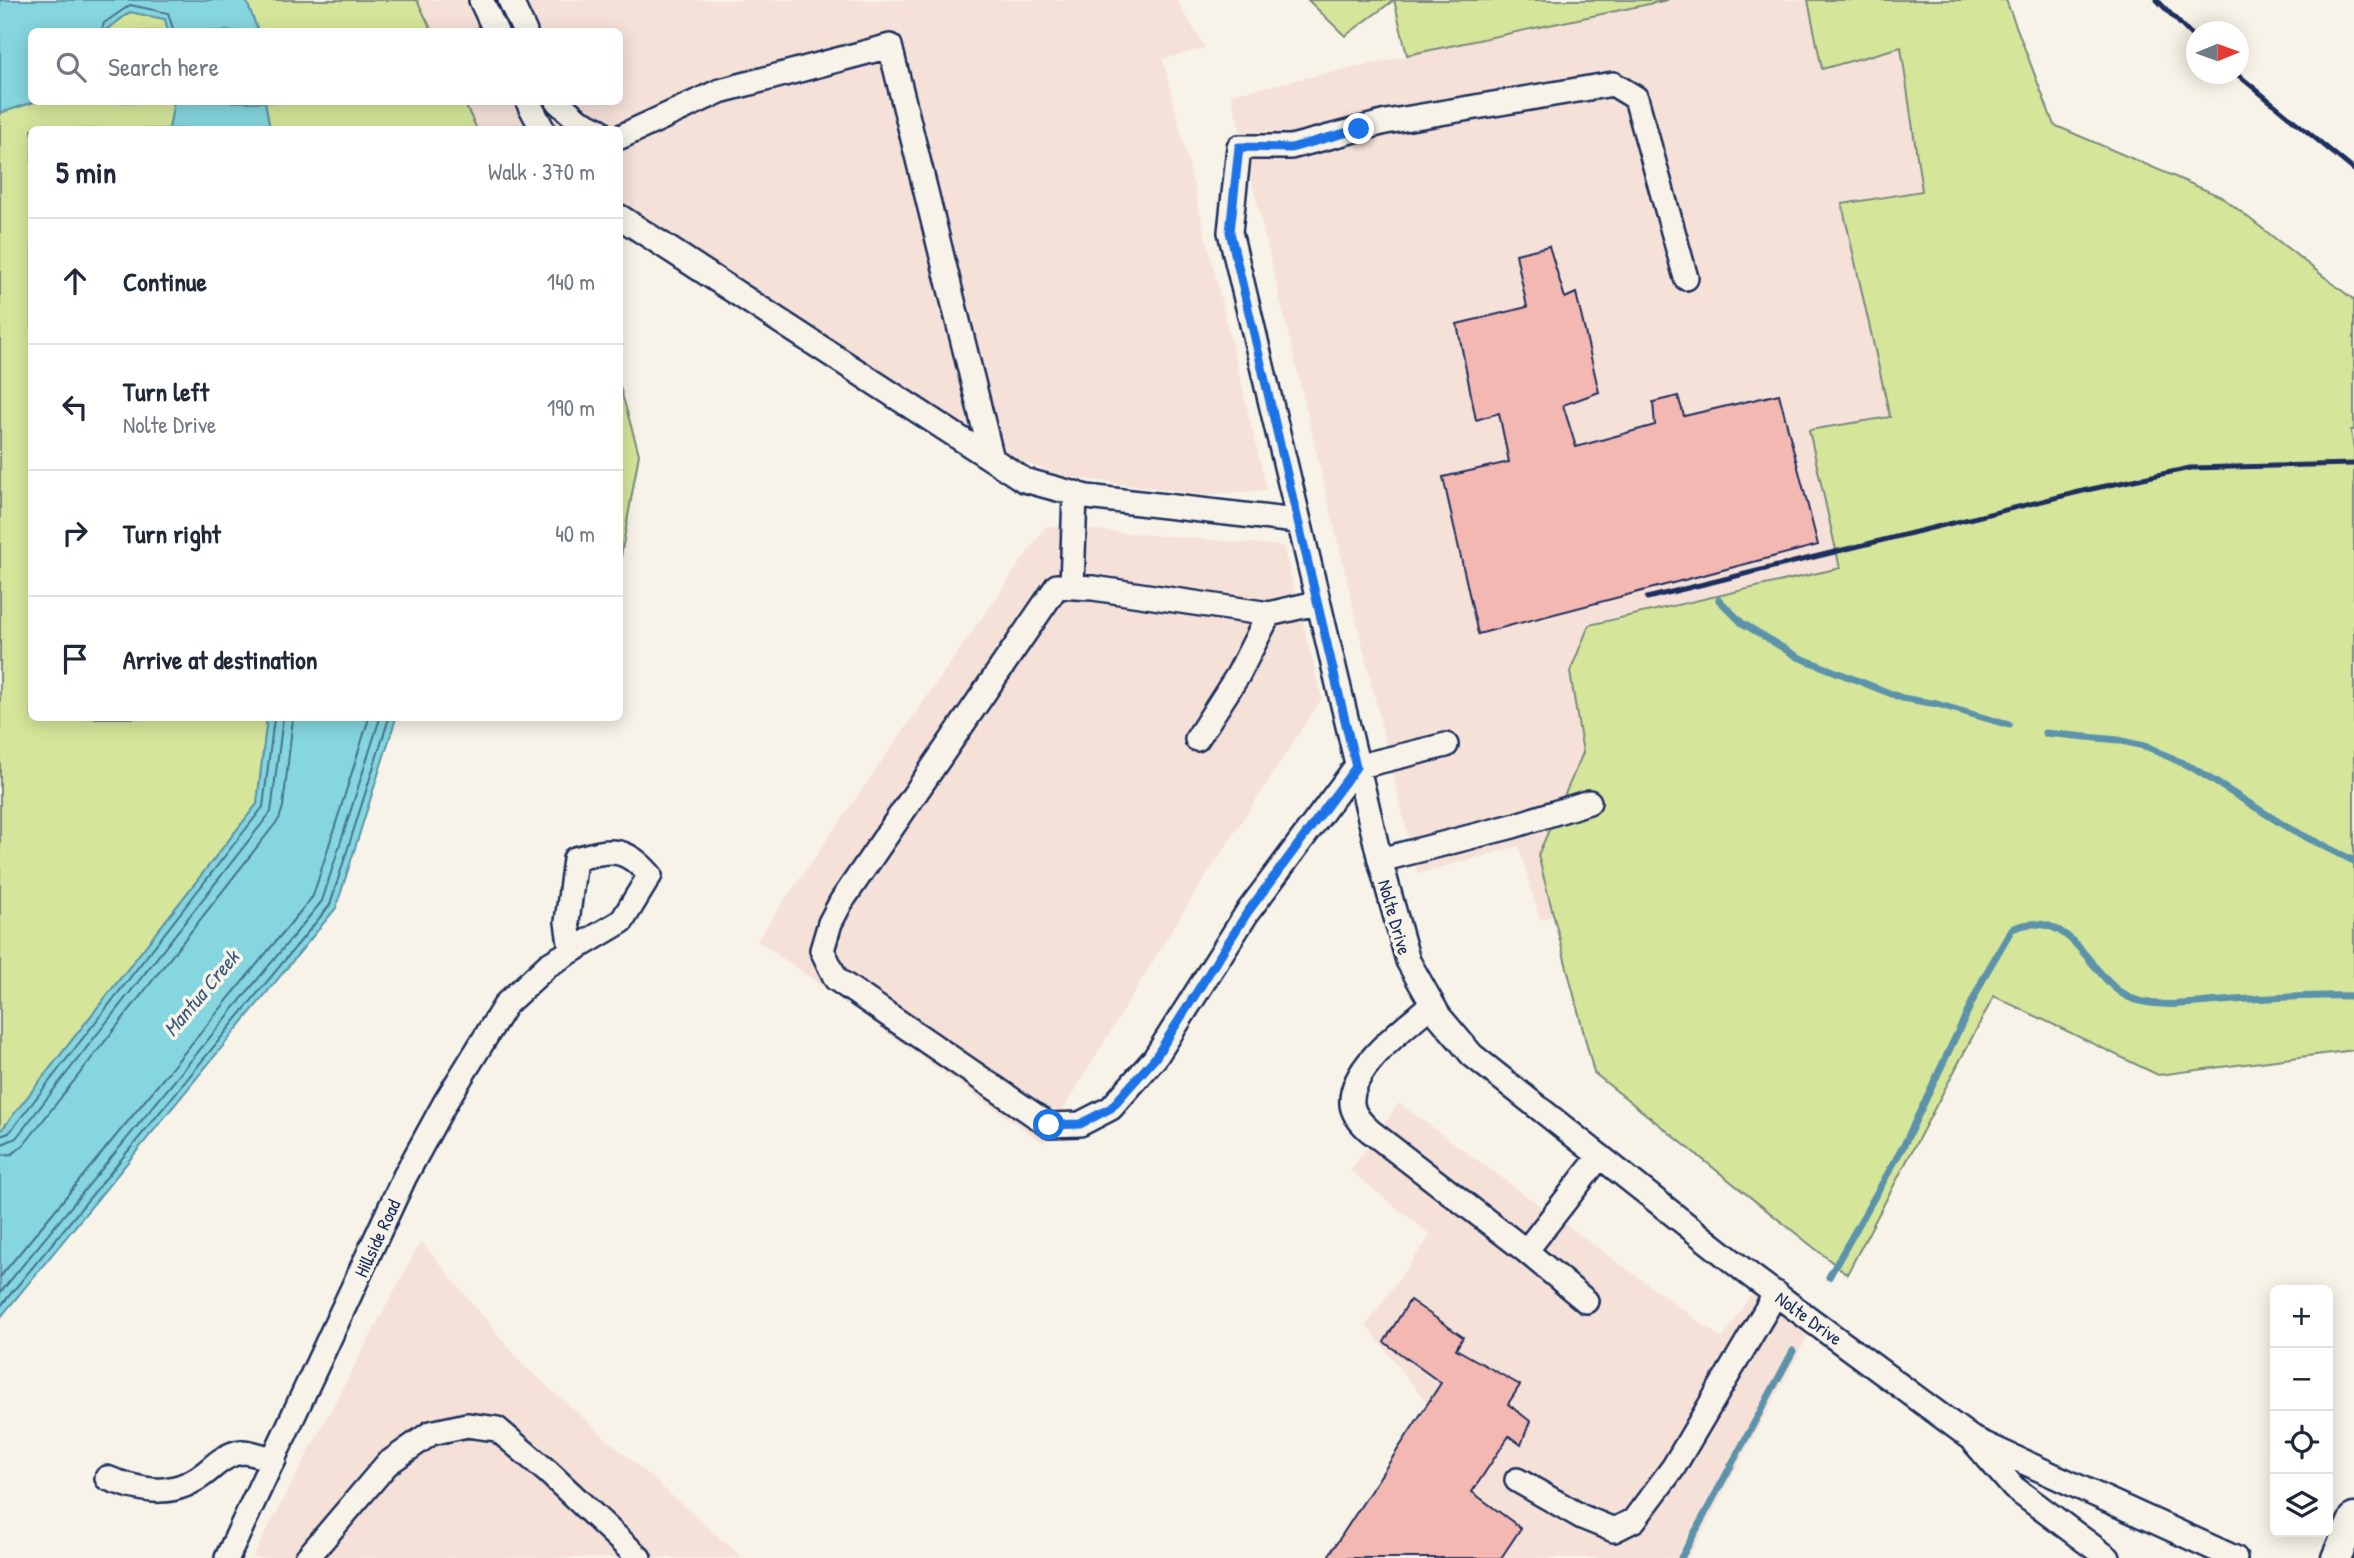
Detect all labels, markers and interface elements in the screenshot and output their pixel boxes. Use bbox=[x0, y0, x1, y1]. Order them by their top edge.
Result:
north arrow bbox=[2186, 21, 2249, 84]
search box bbox=[28, 28, 623, 105]
icon: search bbox=[52, 48, 90, 86]
text: Search here bbox=[108, 49, 219, 84]
route end bbox=[1343, 113, 1374, 144]
text: 5 min bbox=[56, 152, 116, 192]
text: Walk · 370 m bbox=[488, 156, 595, 187]
icon: ahead bbox=[56, 262, 94, 300]
text: Continue bbox=[123, 264, 207, 299]
text: 140 m bbox=[547, 266, 595, 297]
text: Turn left bbox=[123, 374, 209, 409]
icon: left bbox=[56, 388, 94, 426]
text: 190 m bbox=[547, 392, 595, 423]
text: Nolte Drive bbox=[123, 409, 216, 440]
icon: right bbox=[56, 514, 94, 552]
text: Turn right bbox=[123, 516, 221, 551]
text: 40 m bbox=[555, 518, 595, 549]
icon: arrive bbox=[56, 640, 94, 678]
text: Arrive at destination bbox=[123, 642, 318, 677]
street label: Nolte Drive bbox=[1372, 876, 1418, 958]
water label: Mantua Creek bbox=[156, 942, 247, 1042]
route start bbox=[1033, 1109, 1064, 1140]
street label: Hillside Road bbox=[348, 1194, 407, 1281]
street label: Nolte Drive bbox=[1770, 1285, 1848, 1351]
map controls bbox=[2270, 1285, 2333, 1537]
button: + bbox=[2270, 1285, 2333, 1348]
button: − bbox=[2270, 1348, 2333, 1411]
button: locate bbox=[2270, 1411, 2333, 1474]
button: layers bbox=[2270, 1474, 2333, 1537]

